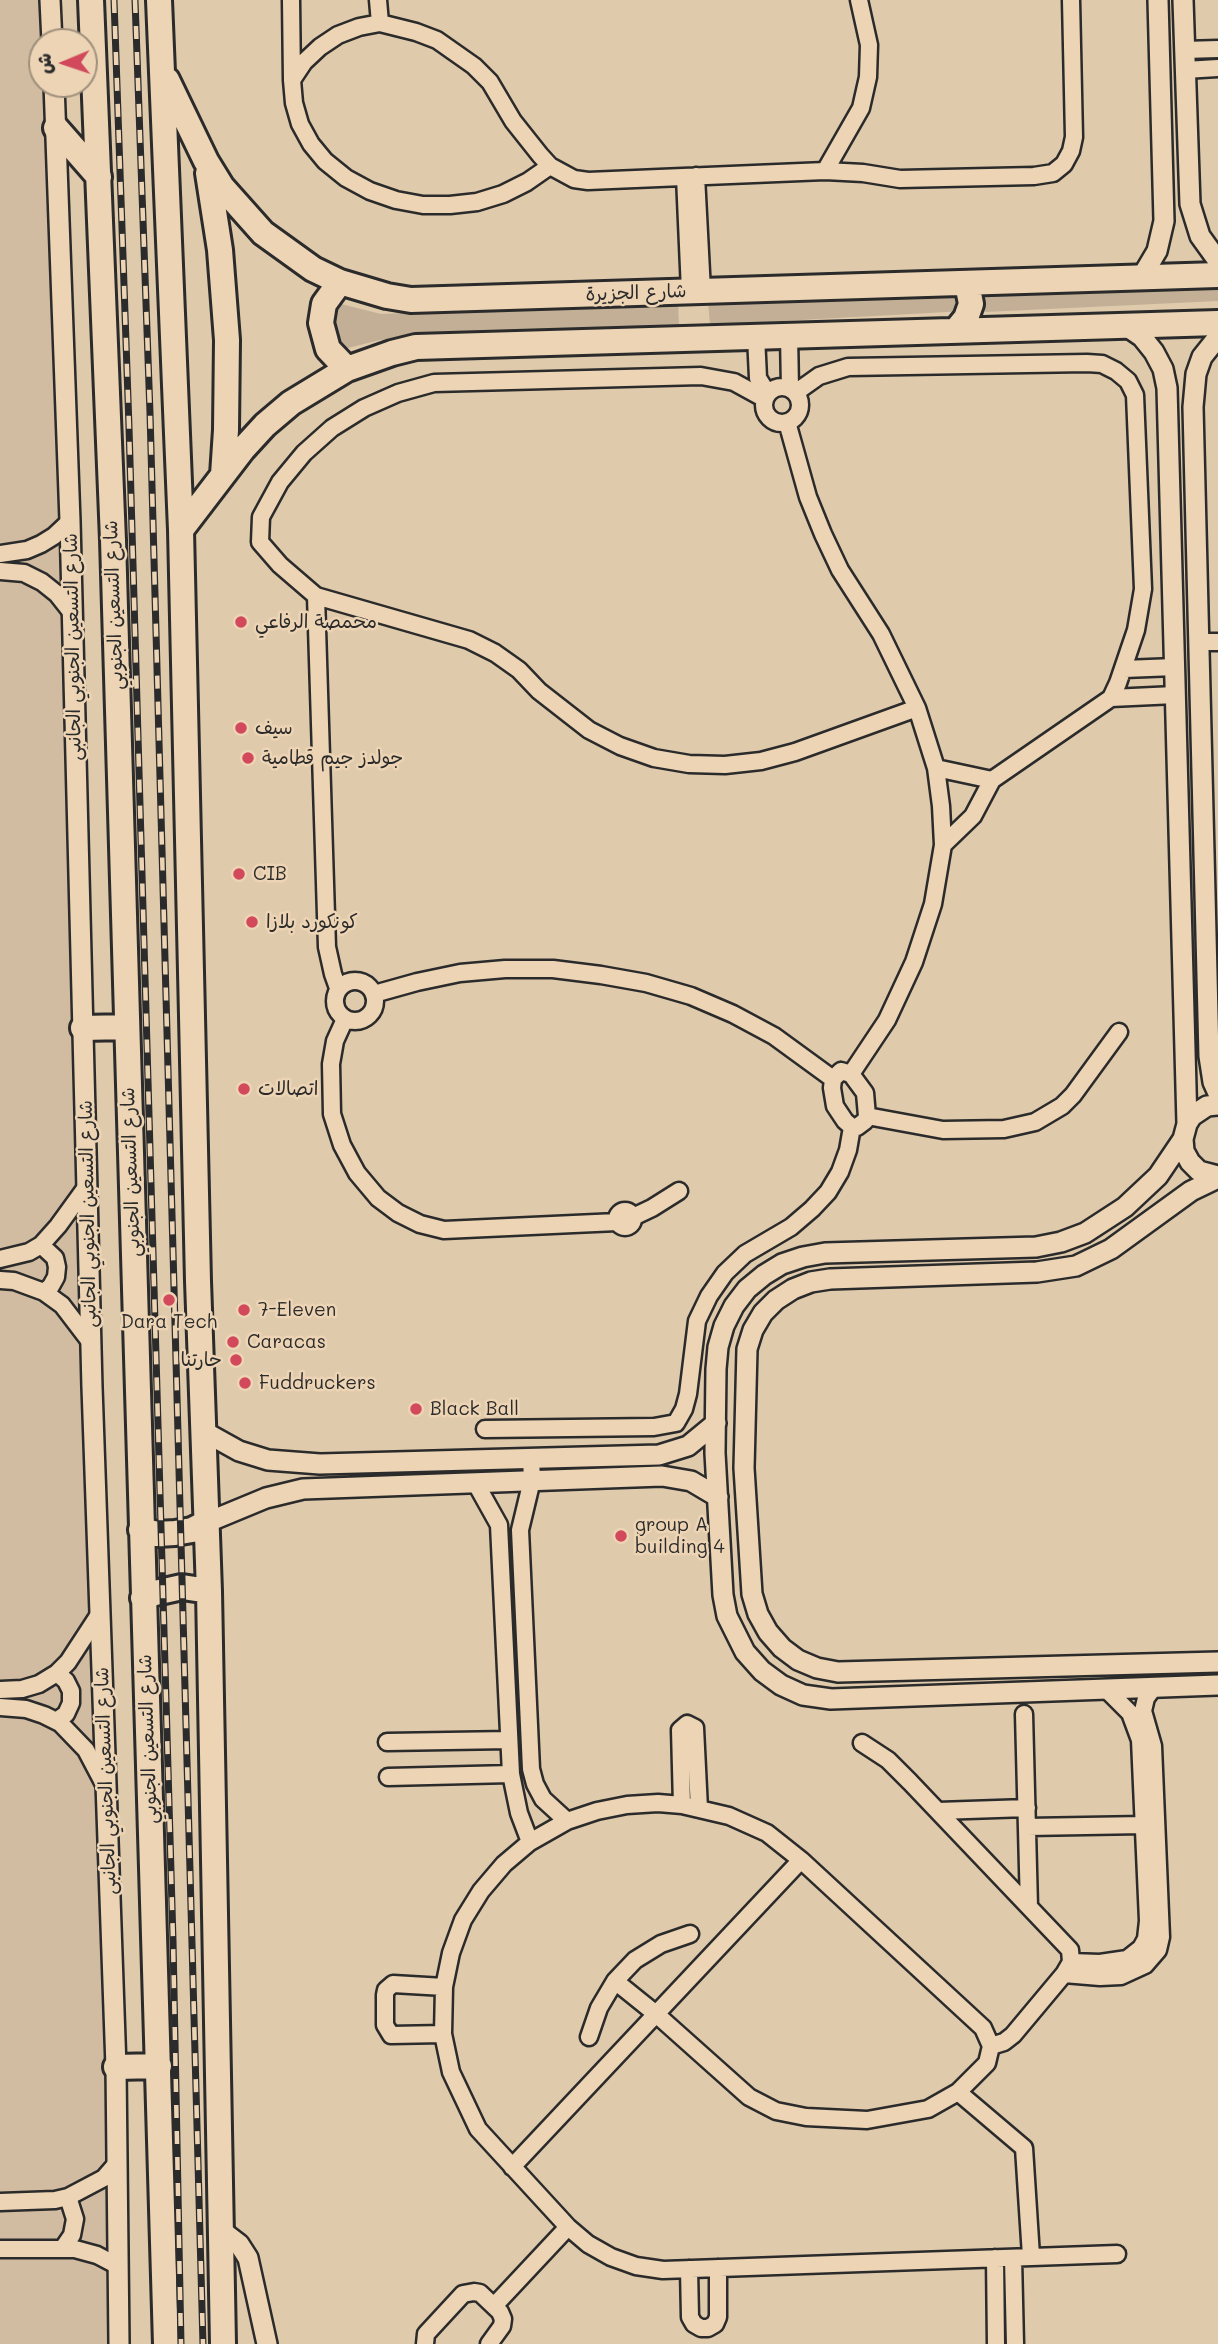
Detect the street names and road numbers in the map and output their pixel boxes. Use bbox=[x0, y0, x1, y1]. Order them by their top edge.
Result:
street label: شارع الجزيرة bbox=[585, 280, 687, 306]
street label: شارع التسعين الجنوبي bbox=[100, 520, 128, 690]
street label: شارع التسعين الجنوبي الجانبى bbox=[60, 533, 86, 761]
street label: شارع التسعين الجنوبي bbox=[117, 1087, 145, 1257]
street label: شارع التسعين الجنوبي الجانبى bbox=[75, 1100, 101, 1328]
street label: شارع التسعين الجنوبي bbox=[134, 1654, 162, 1824]
street label: شارع التسعين الجنوبي الجانبى bbox=[91, 1667, 121, 1895]

